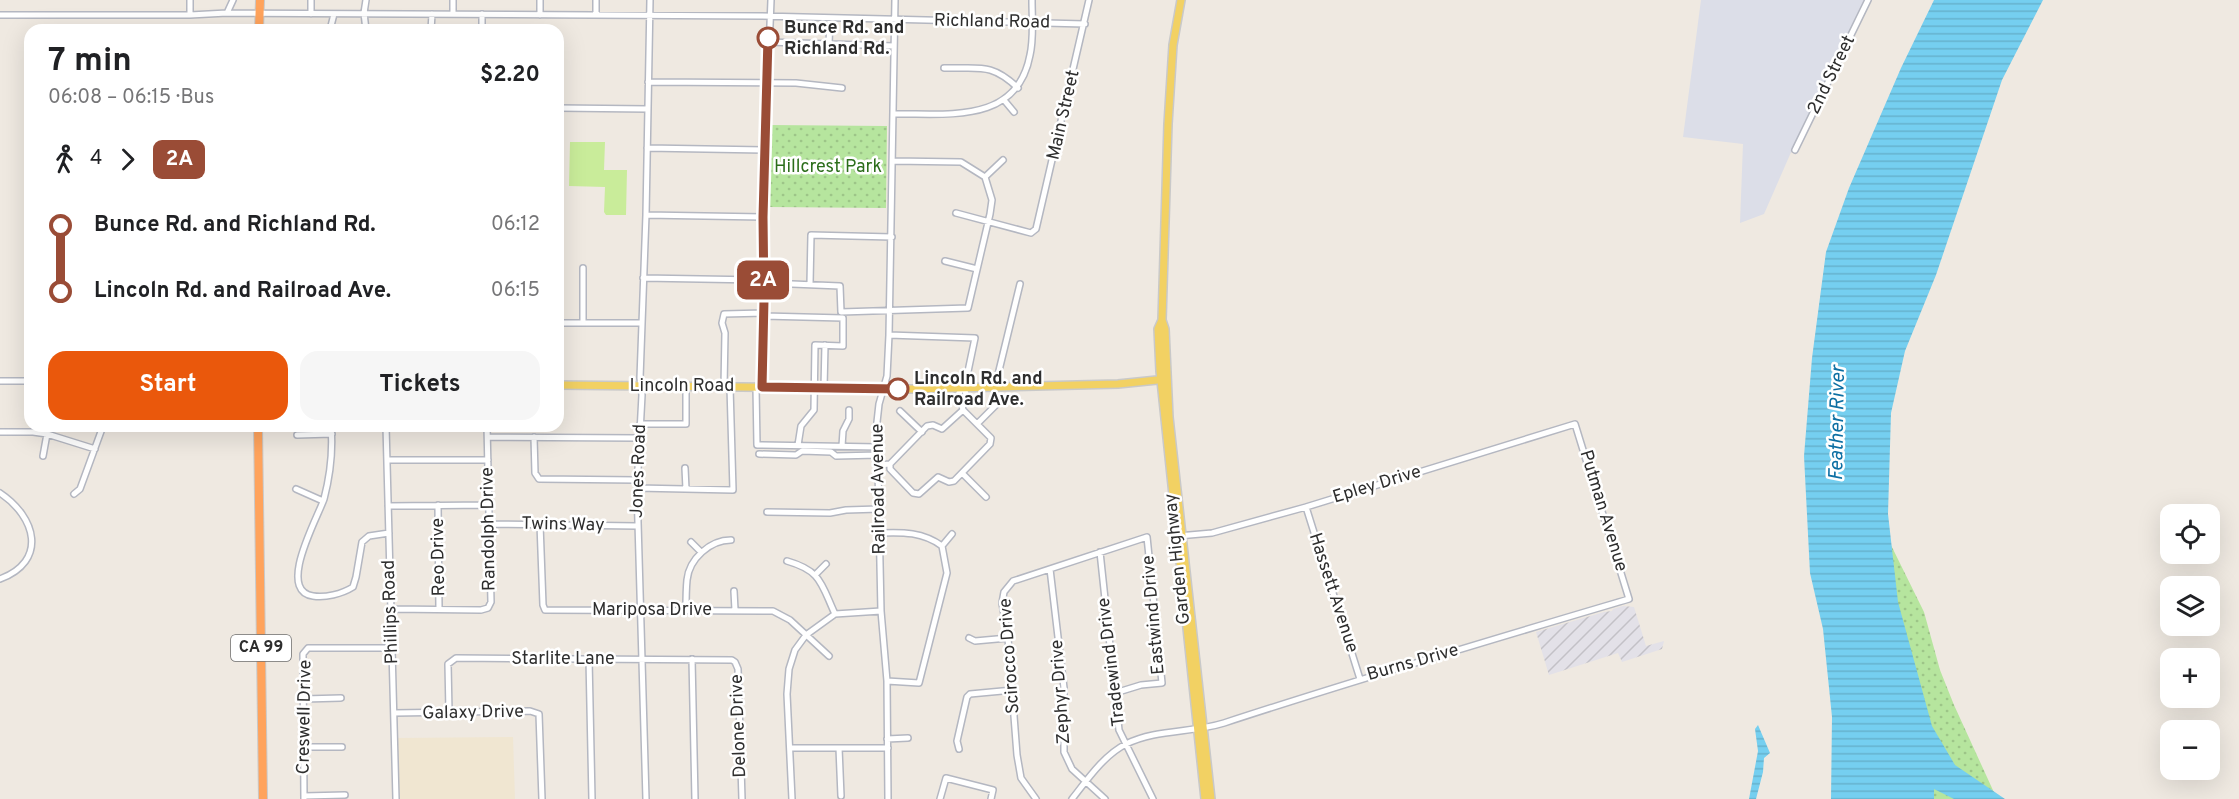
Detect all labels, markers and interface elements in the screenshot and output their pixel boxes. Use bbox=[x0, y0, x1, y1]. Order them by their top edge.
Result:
street label: Richland Road bbox=[934, 9, 1050, 35]
place label: Bunce Rd. and Richland Rd. bbox=[784, 17, 904, 61]
marker: Bunce Rd. and Richland Rd. bbox=[757, 27, 779, 49]
street label: 2nd Street bbox=[1803, 32, 1861, 118]
text: 7 min bbox=[48, 41, 132, 83]
text: $2.20 bbox=[480, 62, 540, 89]
street label: Main Street bbox=[1042, 68, 1086, 162]
text: 06:08 – 06:15 · Bus bbox=[48, 85, 214, 111]
icon: walk bbox=[48, 143, 81, 176]
icon: forward bbox=[111, 143, 144, 176]
text: 4 bbox=[90, 146, 102, 172]
text: 2A bbox=[165, 146, 193, 173]
park label: Hillcrest Park bbox=[774, 156, 882, 179]
text: Bunce Rd. and Richland Rd. bbox=[94, 212, 376, 239]
text: 06:12 bbox=[491, 212, 540, 238]
line badge: 2A bbox=[736, 260, 790, 300]
text: 2A bbox=[749, 267, 777, 294]
text: Lincoln Rd. and Railroad Ave. bbox=[94, 278, 391, 305]
text: 06:15 bbox=[491, 278, 540, 304]
button: Start bbox=[48, 351, 288, 420]
button: Tickets bbox=[300, 351, 540, 420]
water label: Feather River bbox=[1824, 364, 1852, 481]
place label: Lincoln Rd. and Railroad Ave. bbox=[914, 368, 1043, 412]
street label: Lincoln Road bbox=[630, 375, 734, 398]
marker: Lincoln Rd. and Railroad Ave. bbox=[887, 378, 909, 400]
street label: Railroad Avenue bbox=[866, 423, 892, 555]
street label: Jones Road bbox=[626, 424, 652, 518]
street label: Putman Avenue bbox=[1574, 447, 1632, 575]
street label: Epley Drive bbox=[1330, 461, 1424, 509]
street label: Randolph Drive bbox=[476, 467, 502, 591]
street label: Garden Highway bbox=[1160, 492, 1196, 626]
map controls bbox=[2160, 504, 2220, 780]
button: locate bbox=[2160, 504, 2220, 564]
street label: Twins Way bbox=[521, 513, 605, 537]
street label: Reo Drive bbox=[427, 518, 451, 596]
street label: Hassett Avenue bbox=[1303, 530, 1363, 656]
street label: Eastwind Drive bbox=[1137, 554, 1171, 676]
street label: Phillips Road bbox=[378, 559, 404, 665]
button: layers bbox=[2160, 576, 2220, 636]
street label: Tradewind Drive bbox=[1093, 596, 1131, 728]
street label: Scirocco Drive bbox=[994, 597, 1026, 715]
street label: Mariposa Drive bbox=[592, 599, 712, 622]
road number: CA 99 bbox=[231, 635, 291, 661]
street label: Zephyr Drive bbox=[1046, 639, 1076, 745]
street label: Burns Drive bbox=[1364, 639, 1462, 687]
street label: Starlite Lane bbox=[511, 648, 615, 671]
button: + bbox=[2160, 648, 2220, 708]
street label: Creswell Drive bbox=[293, 659, 317, 775]
street label: Delone Drive bbox=[726, 674, 752, 778]
street label: Galaxy Drive bbox=[422, 701, 524, 725]
button: − bbox=[2160, 720, 2220, 780]

